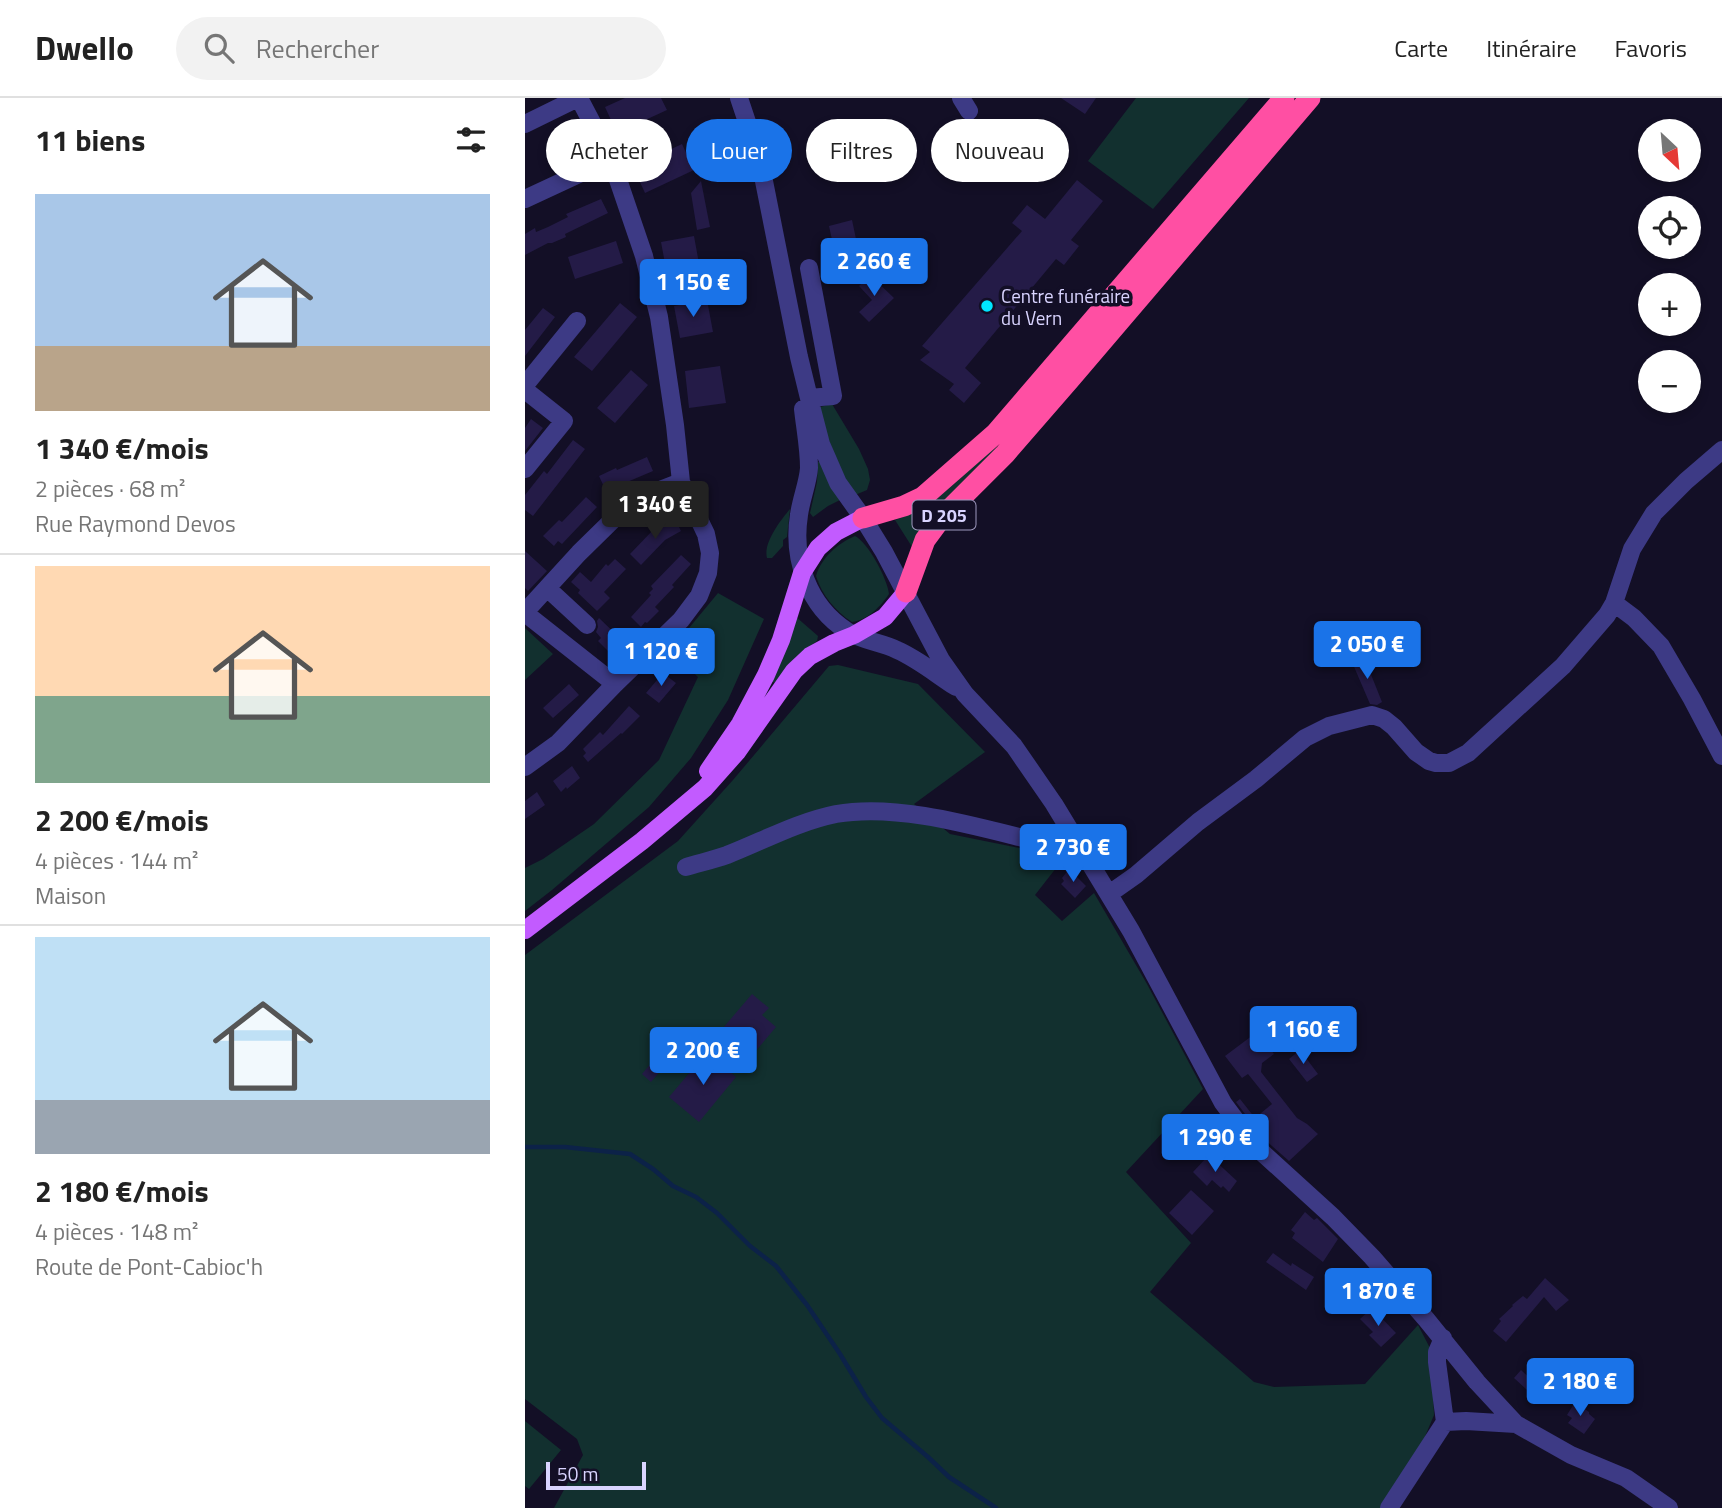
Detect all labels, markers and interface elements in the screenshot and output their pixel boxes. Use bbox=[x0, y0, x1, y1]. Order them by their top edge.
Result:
search box bbox=[176, 17, 666, 80]
text: Dwello bbox=[35, 23, 134, 73]
icon: search bbox=[200, 29, 238, 67]
text: Rechercher bbox=[256, 29, 379, 68]
text: Carte bbox=[1394, 30, 1448, 66]
text: Itinéraire bbox=[1486, 30, 1577, 66]
text: Favoris bbox=[1615, 30, 1687, 66]
text: 11 biens bbox=[35, 117, 145, 163]
chip: Acheter bbox=[546, 119, 672, 182]
chip: Louer bbox=[686, 119, 792, 182]
chip: Filtres bbox=[806, 119, 917, 182]
chip: Nouveau bbox=[931, 119, 1069, 182]
north arrow bbox=[1638, 119, 1701, 182]
map controls bbox=[1638, 119, 1701, 413]
icon: filters bbox=[452, 121, 490, 159]
button: locate bbox=[1638, 196, 1701, 259]
pin: 2 260 € bbox=[809, 238, 939, 298]
icon: home bbox=[200, 240, 326, 366]
text: 2 260 € bbox=[837, 243, 911, 278]
pin: 1 150 € bbox=[628, 260, 758, 319]
text: 1 150 € bbox=[656, 264, 730, 299]
button: + bbox=[1638, 273, 1701, 336]
place label: Centre funéraire du Vern bbox=[1001, 281, 1130, 332]
marker: Centre funéraire du Vern bbox=[979, 298, 995, 314]
button: − bbox=[1638, 350, 1701, 413]
text: 1 340 €/mois bbox=[35, 425, 209, 471]
text: 2 pièces · 68 m² bbox=[35, 471, 186, 506]
pin: 1 340 € bbox=[590, 482, 720, 541]
text: 1 340 € bbox=[618, 486, 692, 521]
road number: D 205 bbox=[913, 500, 975, 530]
text: Rue Raymond Devos bbox=[35, 506, 236, 541]
icon: home bbox=[200, 612, 326, 738]
pin: 2 050 € bbox=[1302, 622, 1432, 681]
text: 2 050 € bbox=[1330, 626, 1404, 661]
pin: 1 120 € bbox=[596, 628, 726, 688]
text: 1 120 € bbox=[624, 633, 698, 668]
text: 2 200 €/mois bbox=[35, 797, 209, 843]
pin: 2 730 € bbox=[1008, 824, 1138, 884]
text: 2 730 € bbox=[1036, 829, 1110, 864]
text: 4 pièces · 144 m² bbox=[35, 843, 198, 878]
text: Maison bbox=[35, 878, 106, 913]
icon: home bbox=[200, 983, 326, 1109]
pin: 1 160 € bbox=[1238, 1006, 1368, 1066]
text: 1 160 € bbox=[1266, 1011, 1340, 1046]
pin: 2 200 € bbox=[638, 1028, 768, 1087]
text: 2 200 € bbox=[666, 1032, 740, 1067]
pin: 1 290 € bbox=[1150, 1114, 1280, 1174]
text: 1 290 € bbox=[1178, 1119, 1252, 1154]
text: 2 180 €/mois bbox=[35, 1168, 209, 1214]
text: 4 pièces · 148 m² bbox=[35, 1214, 198, 1249]
text: Route de Pont-Cabioc'h bbox=[35, 1249, 263, 1284]
pin: 1 870 € bbox=[1313, 1268, 1443, 1328]
text: 1 870 € bbox=[1341, 1273, 1415, 1308]
pin: 2 180 € bbox=[1515, 1358, 1645, 1418]
text: 2 180 € bbox=[1543, 1363, 1617, 1398]
scale bar bbox=[546, 1459, 646, 1491]
text: 50 m bbox=[557, 1459, 598, 1488]

